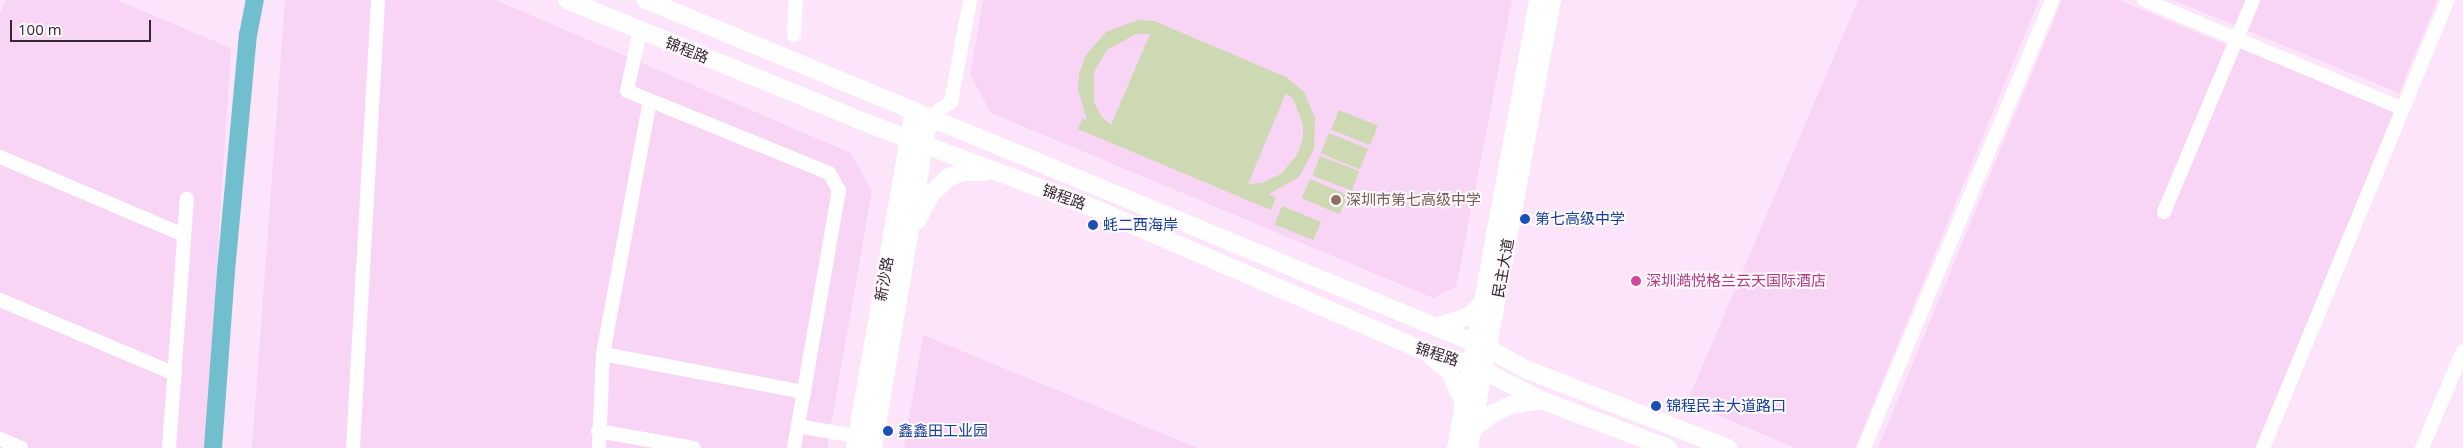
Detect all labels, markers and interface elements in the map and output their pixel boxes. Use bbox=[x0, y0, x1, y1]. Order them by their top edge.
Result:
scale bar bbox=[12, 10, 154, 42]
text: 100 m bbox=[18, 19, 62, 39]
street label: 锦程路 bbox=[663, 33, 711, 67]
street label: 锦程路 bbox=[1040, 181, 1088, 213]
place label: 深圳市第七高级中学 bbox=[1346, 191, 1481, 209]
marker: 深圳市第七高级中学 bbox=[1330, 194, 1342, 206]
place label: 第七高级中学 bbox=[1535, 210, 1625, 228]
marker: 第七高级中学 bbox=[1519, 213, 1531, 225]
place label: 蚝二西海岸 bbox=[1103, 216, 1178, 234]
marker: 蚝二西海岸 bbox=[1087, 219, 1099, 231]
street label: 民主大道 bbox=[1489, 237, 1517, 299]
street label: 新沙路 bbox=[871, 255, 897, 303]
place label: 深圳澔悦格兰云天国际酒店 bbox=[1646, 272, 1826, 290]
marker: 深圳澔悦格兰云天国际酒店 bbox=[1630, 275, 1642, 287]
street label: 锦程路 bbox=[1413, 338, 1461, 370]
place label: 锦程民主大道路口 bbox=[1666, 397, 1786, 415]
marker: 锦程民主大道路口 bbox=[1650, 400, 1662, 412]
place label: 鑫鑫田工业园 bbox=[898, 422, 988, 440]
marker: 鑫鑫田工业园 bbox=[882, 425, 894, 437]

